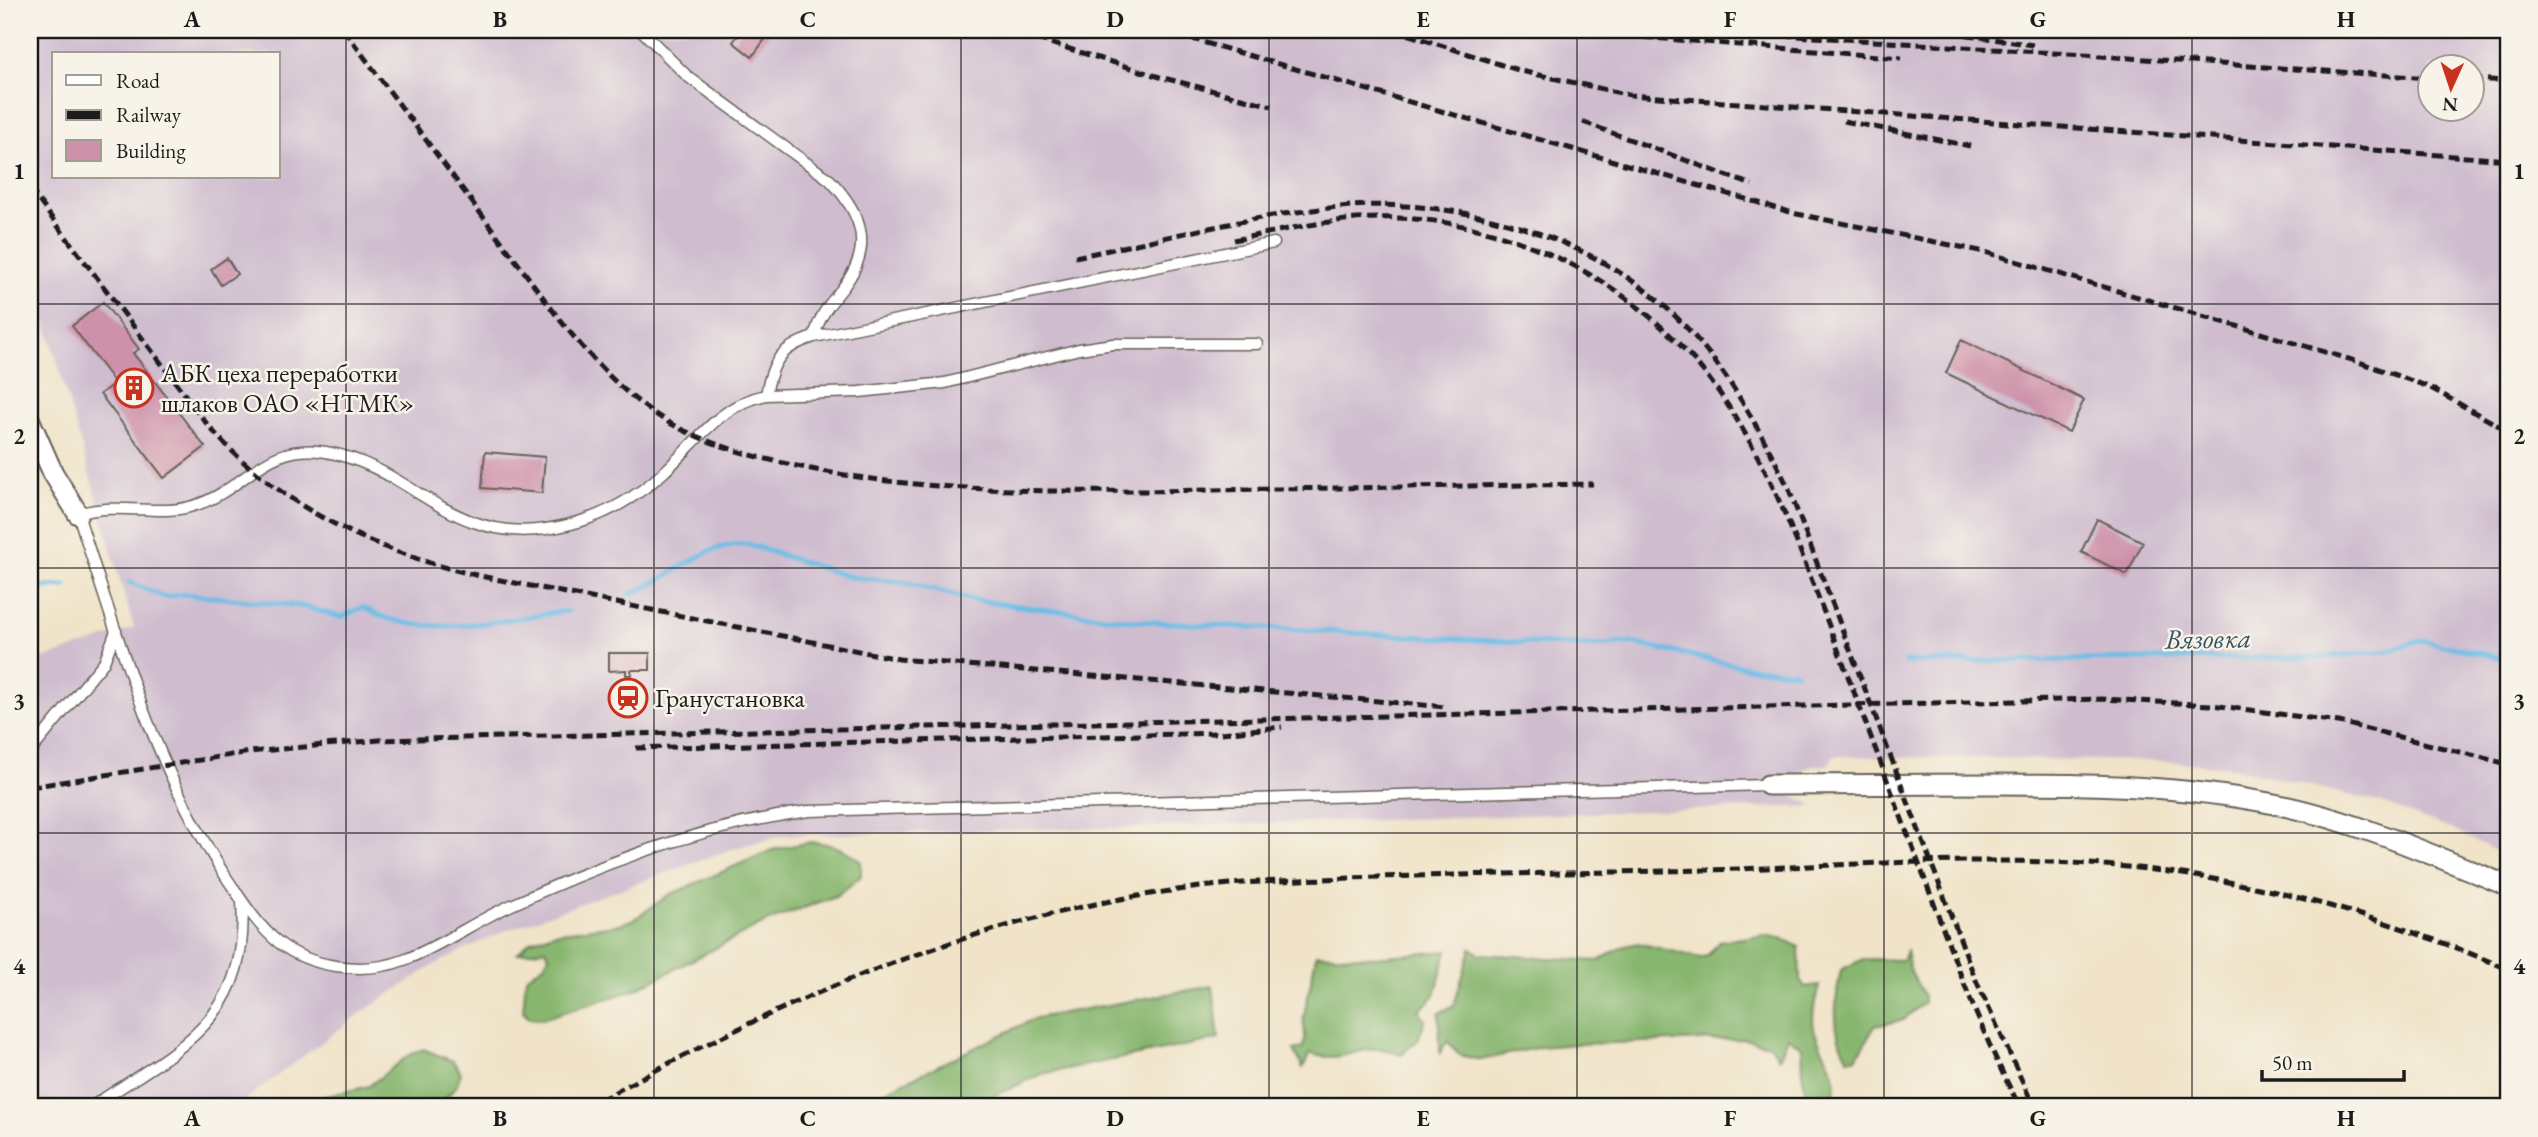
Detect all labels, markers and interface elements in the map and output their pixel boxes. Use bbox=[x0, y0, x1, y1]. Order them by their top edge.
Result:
text: A bbox=[183, 4, 201, 34]
text: B bbox=[493, 4, 507, 34]
text: C bbox=[800, 4, 816, 34]
text: D bbox=[1106, 4, 1124, 34]
text: E bbox=[1416, 4, 1430, 34]
text: F bbox=[1724, 4, 1737, 34]
text: G bbox=[2030, 4, 2046, 34]
text: H bbox=[2337, 4, 2355, 34]
legend bbox=[52, 52, 280, 178]
north arrow bbox=[2416, 52, 2486, 122]
text: Road bbox=[116, 67, 160, 94]
text: N bbox=[2441, 92, 2458, 117]
text: Railway bbox=[116, 101, 182, 128]
text: Building bbox=[116, 137, 186, 164]
text: 1 bbox=[13, 156, 25, 186]
text: 1 bbox=[2513, 156, 2525, 186]
place label: АБК цеха переработки шлаков ОАО «НТМК» bbox=[160, 356, 414, 420]
building icon: АБК цеха переработки шлаков ОАО «НТМК» bbox=[113, 367, 155, 409]
text: 2 bbox=[13, 421, 25, 451]
text: 2 bbox=[2513, 421, 2525, 451]
water label: Вязовка bbox=[2163, 619, 2252, 657]
station icon: Гранустановка bbox=[607, 677, 649, 719]
place label: Гранустановка bbox=[655, 681, 806, 715]
text: 3 bbox=[13, 686, 25, 716]
text: 3 bbox=[2513, 686, 2525, 716]
text: 4 bbox=[13, 951, 26, 981]
text: 4 bbox=[2513, 951, 2526, 981]
scale bar bbox=[2262, 1039, 2403, 1083]
text: 50 m bbox=[2272, 1049, 2313, 1076]
text: A bbox=[183, 1103, 201, 1133]
text: B bbox=[493, 1103, 507, 1133]
text: C bbox=[800, 1103, 816, 1133]
text: D bbox=[1106, 1103, 1124, 1133]
text: E bbox=[1416, 1103, 1430, 1133]
text: F bbox=[1724, 1103, 1737, 1133]
text: G bbox=[2030, 1103, 2046, 1133]
text: H bbox=[2337, 1103, 2355, 1133]

